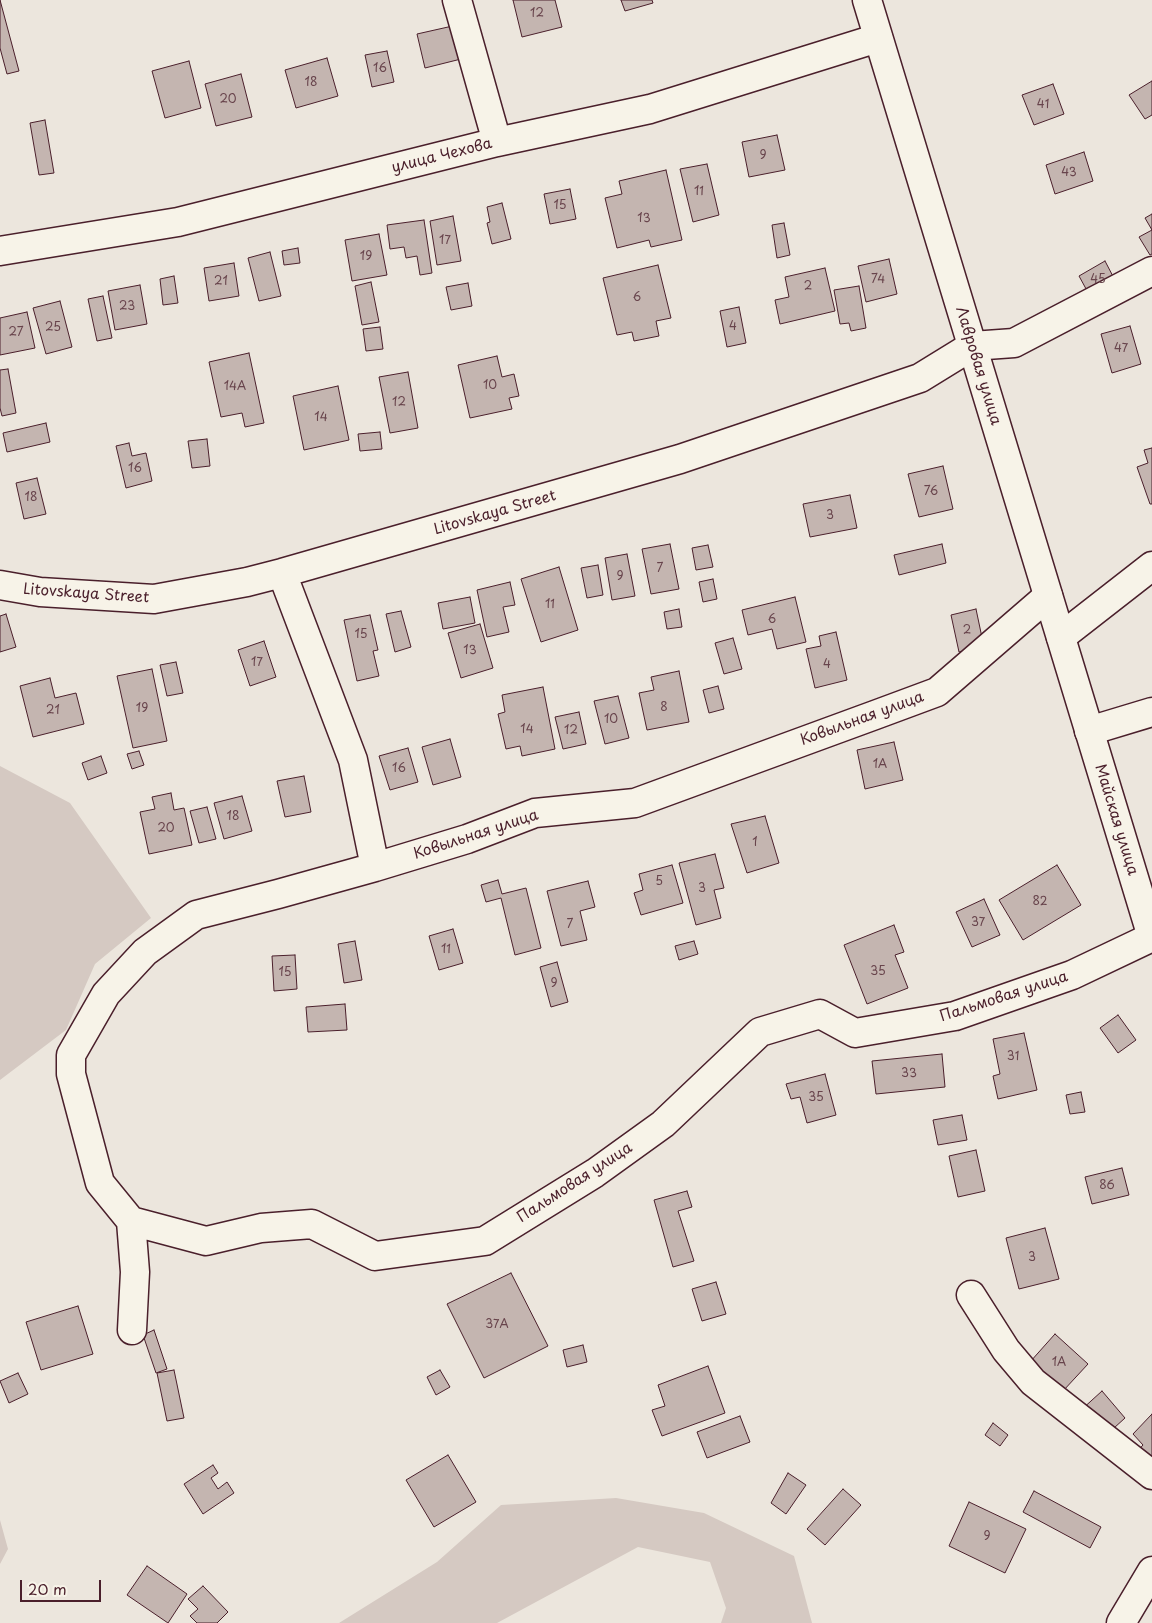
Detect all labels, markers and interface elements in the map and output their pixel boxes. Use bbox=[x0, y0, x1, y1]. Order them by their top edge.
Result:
house number: 12 bbox=[530, 7, 544, 21]
house number: 16 bbox=[373, 62, 387, 76]
house number: 18 bbox=[305, 76, 317, 90]
house number: 20 bbox=[219, 93, 237, 107]
house number: 41 bbox=[1037, 98, 1049, 112]
street label: улица Чехова bbox=[390, 135, 494, 177]
house number: 9 bbox=[759, 149, 767, 163]
house number: 43 bbox=[1061, 166, 1077, 180]
house number: 11 bbox=[694, 185, 704, 199]
house number: 15 bbox=[553, 199, 567, 213]
house number: 13 bbox=[637, 212, 651, 226]
house number: 17 bbox=[439, 234, 451, 248]
house number: 19 bbox=[360, 250, 372, 264]
house number: 74 bbox=[871, 273, 885, 287]
house number: 45 bbox=[1090, 273, 1106, 287]
house number: 21 bbox=[214, 275, 228, 289]
house number: 2 bbox=[804, 280, 812, 294]
house number: 6 bbox=[633, 291, 641, 305]
house number: 23 bbox=[119, 300, 135, 314]
street label: Лавровая улица bbox=[951, 305, 1005, 427]
house number: 4 bbox=[729, 320, 737, 334]
house number: 25 bbox=[45, 321, 61, 335]
house number: 27 bbox=[9, 326, 23, 340]
house number: 47 bbox=[1114, 342, 1128, 356]
house number: 10 bbox=[483, 379, 497, 393]
house number: 14А bbox=[224, 380, 246, 394]
house number: 12 bbox=[392, 396, 406, 410]
house number: 14 bbox=[314, 411, 328, 425]
house number: 16 bbox=[128, 462, 142, 476]
house number: 76 bbox=[924, 485, 938, 499]
street label: Litovskaya Street bbox=[432, 487, 558, 539]
house number: 18 bbox=[25, 491, 37, 505]
house number: 3 bbox=[826, 509, 834, 523]
house number: 7 bbox=[657, 562, 663, 576]
house number: 9 bbox=[616, 570, 624, 584]
street label: Litovskaya Street bbox=[22, 581, 150, 607]
house number: 11 bbox=[545, 598, 555, 612]
house number: 6 bbox=[768, 613, 776, 627]
house number: 2 bbox=[963, 624, 971, 638]
house number: 15 bbox=[354, 628, 368, 642]
house number: 13 bbox=[463, 644, 477, 658]
house number: 17 bbox=[251, 656, 263, 670]
house number: 4 bbox=[823, 658, 831, 672]
street label: Ковыльная улица bbox=[798, 688, 926, 750]
house number: 8 bbox=[660, 701, 668, 715]
house number: 19 bbox=[136, 702, 148, 716]
house number: 21 bbox=[46, 704, 60, 718]
house number: 10 bbox=[604, 713, 618, 727]
house number: 14 bbox=[520, 723, 534, 737]
house number: 12 bbox=[564, 724, 578, 738]
house number: 1А bbox=[873, 758, 887, 772]
house number: 16 bbox=[392, 762, 406, 776]
street label: Майская улица bbox=[1091, 762, 1141, 878]
street label: Ковыльная улица bbox=[411, 806, 541, 864]
house number: 18 bbox=[227, 810, 239, 824]
house number: 20 bbox=[157, 822, 175, 836]
house number: 1 bbox=[752, 836, 758, 850]
house number: 5 bbox=[655, 875, 663, 889]
house number: 3 bbox=[698, 882, 706, 896]
house number: 82 bbox=[1033, 895, 1047, 909]
house number: 37 bbox=[971, 916, 985, 930]
house number: 7 bbox=[567, 918, 573, 932]
house number: 11 bbox=[441, 943, 451, 957]
house number: 35 bbox=[870, 965, 886, 979]
house number: 15 bbox=[278, 966, 292, 980]
street label: Пальмовая улица bbox=[938, 968, 1070, 1026]
house number: 9 bbox=[550, 977, 558, 991]
house number: 31 bbox=[1007, 1050, 1019, 1064]
house number: 33 bbox=[901, 1067, 917, 1081]
house number: 35 bbox=[808, 1091, 824, 1105]
street label: Пальмовая улица bbox=[514, 1139, 636, 1227]
house number: 86 bbox=[1099, 1179, 1115, 1193]
house number: 3 bbox=[1028, 1251, 1036, 1265]
house number: 37А bbox=[485, 1318, 509, 1332]
house number: 1А bbox=[1052, 1356, 1066, 1370]
house number: 9 bbox=[983, 1530, 991, 1544]
scale bar bbox=[22, 1570, 104, 1602]
text: 20 m bbox=[28, 1577, 67, 1600]

